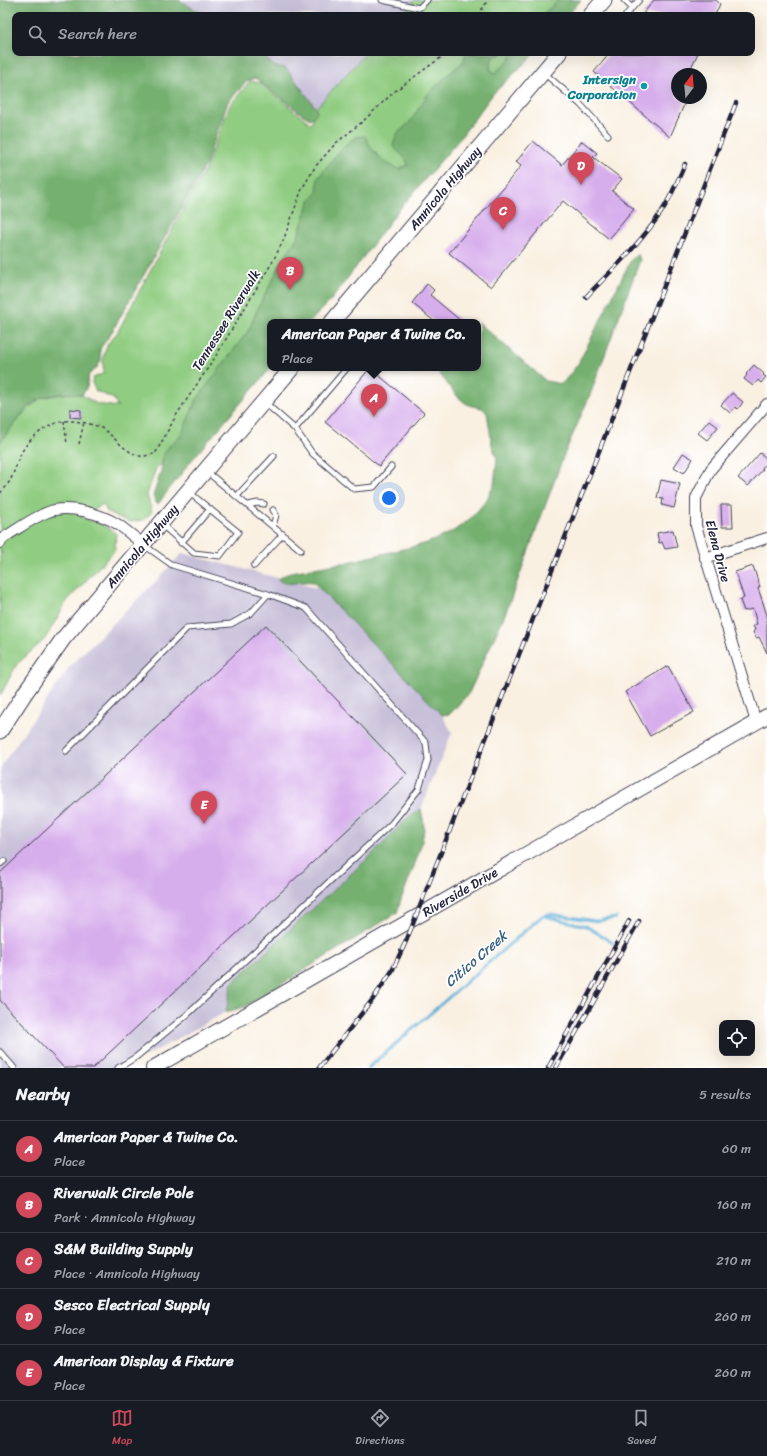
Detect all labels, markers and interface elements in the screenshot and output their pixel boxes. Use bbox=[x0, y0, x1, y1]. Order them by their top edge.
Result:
search box bbox=[12, 12, 755, 56]
text: Search here bbox=[58, 21, 137, 47]
icon: search bbox=[26, 23, 48, 45]
place label: Intersign Corporation bbox=[567, 68, 637, 106]
north arrow bbox=[671, 68, 707, 104]
marker: Intersign Corporation bbox=[639, 81, 649, 91]
street label: Amnicola Highway bbox=[402, 140, 487, 236]
pin: D bbox=[568, 152, 594, 185]
pin: C bbox=[490, 197, 516, 230]
pin: B bbox=[277, 257, 303, 290]
street label: Tennessee Riverwalk bbox=[185, 265, 267, 375]
popup bbox=[267, 319, 481, 371]
text: American Paper & Twine Co. bbox=[282, 321, 466, 347]
text: Place bbox=[282, 347, 313, 370]
pin: A bbox=[361, 384, 387, 417]
your location bbox=[379, 488, 399, 508]
street label: Amnicola Highway bbox=[99, 498, 184, 594]
street label: Elena Drive bbox=[699, 517, 737, 585]
pin: E bbox=[191, 791, 217, 824]
street label: Riverside Drive bbox=[418, 861, 502, 923]
water label: Citico Creek bbox=[439, 923, 514, 994]
map controls bbox=[719, 1020, 755, 1056]
button: locate bbox=[719, 1020, 755, 1056]
text: Nearby bbox=[16, 1079, 70, 1109]
text: 5 results bbox=[699, 1083, 751, 1106]
text: American Paper & Twine Co. bbox=[54, 1124, 239, 1150]
text: A bbox=[25, 1137, 33, 1160]
text: 60 m bbox=[722, 1137, 751, 1160]
text: Place bbox=[54, 1150, 85, 1173]
text: Riverwalk Circle Pole bbox=[54, 1180, 194, 1206]
text: B bbox=[25, 1193, 33, 1216]
text: 160 m bbox=[716, 1193, 751, 1216]
text: Park · Amnicola Highway bbox=[54, 1206, 195, 1229]
text: S&M Building Supply bbox=[54, 1236, 193, 1262]
text: C bbox=[25, 1249, 33, 1272]
text: 210 m bbox=[716, 1249, 751, 1272]
text: Place · Amnicola Highway bbox=[54, 1262, 200, 1285]
text: Sesco Electrical Supply bbox=[54, 1292, 210, 1318]
text: D bbox=[25, 1305, 33, 1328]
text: 260 m bbox=[715, 1305, 751, 1328]
text: Place bbox=[54, 1318, 85, 1341]
text: American Display & Fixture bbox=[54, 1348, 234, 1374]
text: E bbox=[25, 1361, 33, 1384]
text: 260 m bbox=[715, 1361, 751, 1384]
text: Place bbox=[54, 1374, 85, 1397]
tab: Map bbox=[111, 1407, 133, 1450]
tab: Directions bbox=[355, 1407, 405, 1450]
tab: Saved bbox=[627, 1407, 656, 1450]

